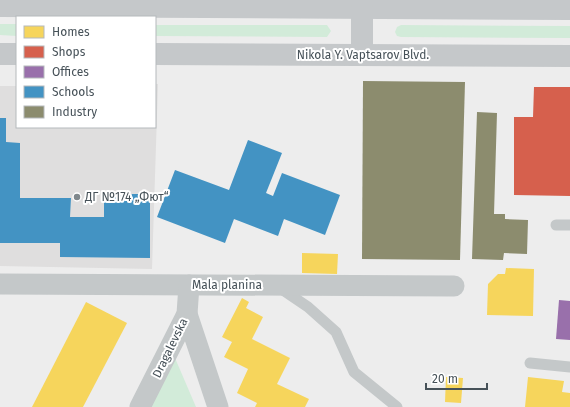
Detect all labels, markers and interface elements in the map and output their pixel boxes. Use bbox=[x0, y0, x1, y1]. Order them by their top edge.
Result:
legend bbox=[16, 16, 156, 128]
text: Homes bbox=[52, 25, 90, 39]
text: Shops bbox=[52, 45, 86, 59]
street label: Nikola Y. Vaptsarov Blvd. bbox=[297, 48, 429, 62]
text: Offices bbox=[52, 65, 89, 79]
text: Schools bbox=[52, 85, 95, 99]
text: Industry bbox=[52, 105, 97, 119]
place label: ДГ №174 „Фют“ bbox=[84, 190, 169, 204]
marker: ДГ №174 „Фют“ bbox=[72, 192, 82, 202]
street label: Mala planina bbox=[192, 278, 262, 292]
street label: Dragalevska bbox=[150, 316, 190, 380]
scale bar bbox=[426, 365, 487, 391]
text: 20 m bbox=[432, 372, 458, 386]

